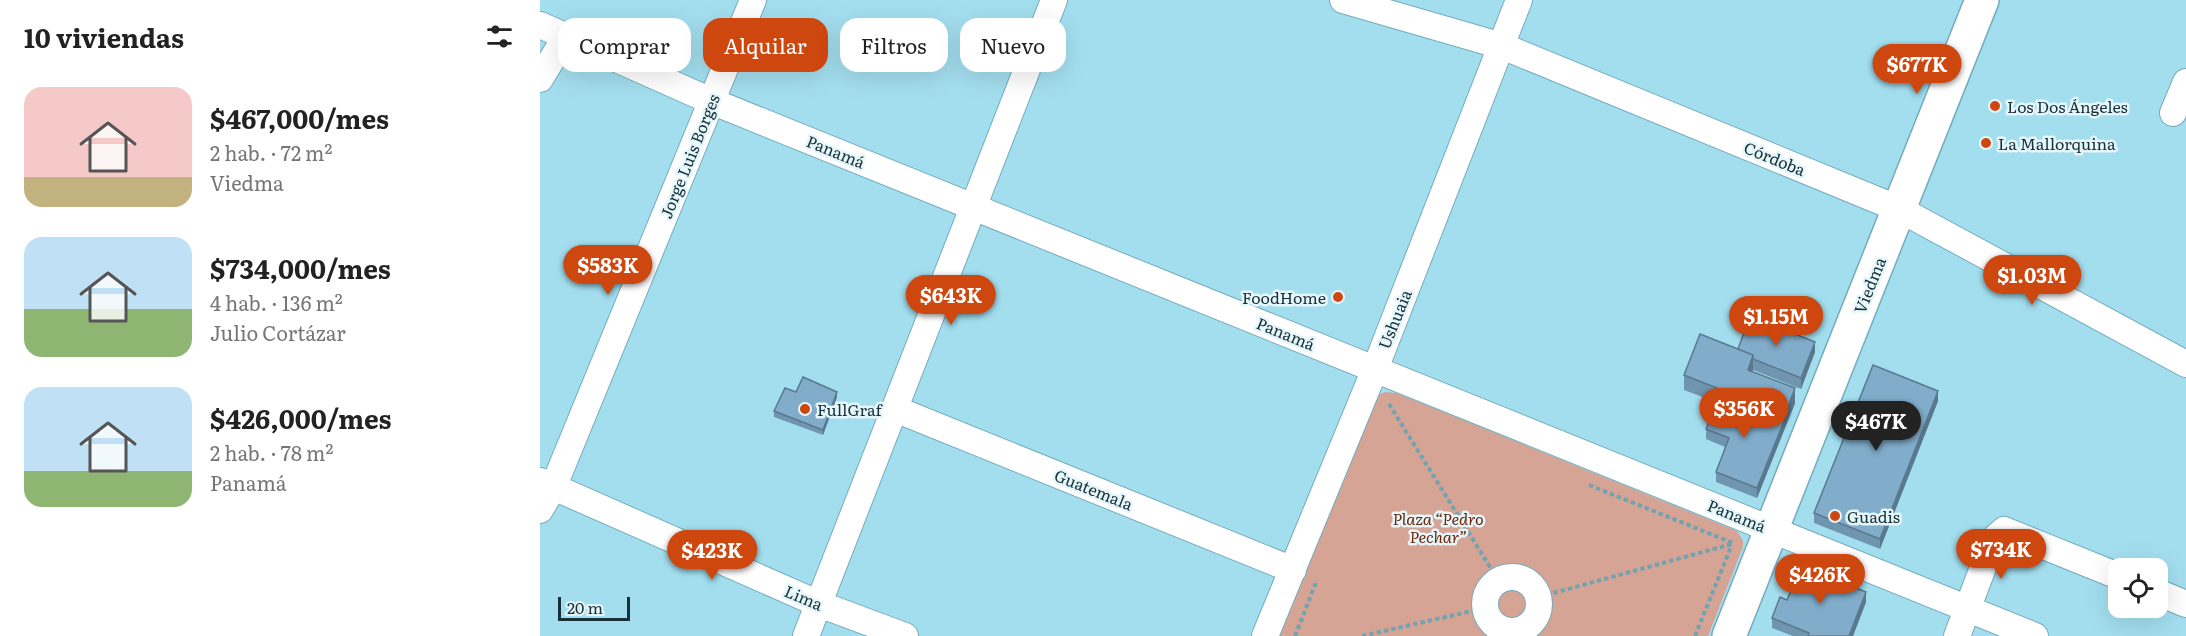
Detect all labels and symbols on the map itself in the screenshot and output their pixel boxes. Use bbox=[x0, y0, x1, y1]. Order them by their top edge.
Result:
pin: $677K bbox=[1875, 44, 1959, 95]
street label: Jorge Luis Borges bbox=[653, 90, 725, 222]
place label: Los Dos Ángeles bbox=[2007, 94, 2128, 118]
marker: Los Dos Ángeles bbox=[1988, 99, 2002, 113]
street label: Panamá bbox=[803, 128, 869, 174]
place label: La Mallorquina bbox=[1998, 131, 2116, 155]
street label: Córdoba bbox=[1741, 135, 1810, 181]
marker: La Mallorquina bbox=[1979, 136, 1993, 150]
pin: $583K bbox=[566, 245, 650, 296]
street label: Viedma bbox=[1847, 253, 1891, 317]
pin: $1.03M bbox=[1983, 255, 2081, 306]
pin: $643K bbox=[909, 275, 993, 326]
place label: FoodHome bbox=[1242, 285, 1326, 309]
street label: Ushuaia bbox=[1371, 285, 1417, 352]
marker: FoodHome bbox=[1331, 290, 1345, 304]
pin: $1.15M bbox=[1727, 296, 1825, 347]
street label: Panamá bbox=[1253, 310, 1319, 356]
pin: $356K bbox=[1702, 388, 1786, 439]
place label: FullGraf bbox=[817, 397, 884, 421]
pin: $467K bbox=[1834, 401, 1918, 452]
marker: FullGraf bbox=[798, 402, 812, 416]
street label: Guatemala bbox=[1051, 462, 1137, 516]
street label: Panamá bbox=[1704, 492, 1770, 538]
place label: Guadis bbox=[1847, 504, 1900, 528]
park label: Plaza “Pedro Pechar” bbox=[1392, 506, 1484, 548]
marker: Guadis bbox=[1828, 509, 1842, 523]
pin: $734K bbox=[1959, 529, 2043, 580]
pin: $423K bbox=[670, 530, 754, 581]
pin: $426K bbox=[1778, 554, 1862, 605]
street label: Lima bbox=[781, 578, 827, 616]
scale bar bbox=[558, 594, 630, 622]

